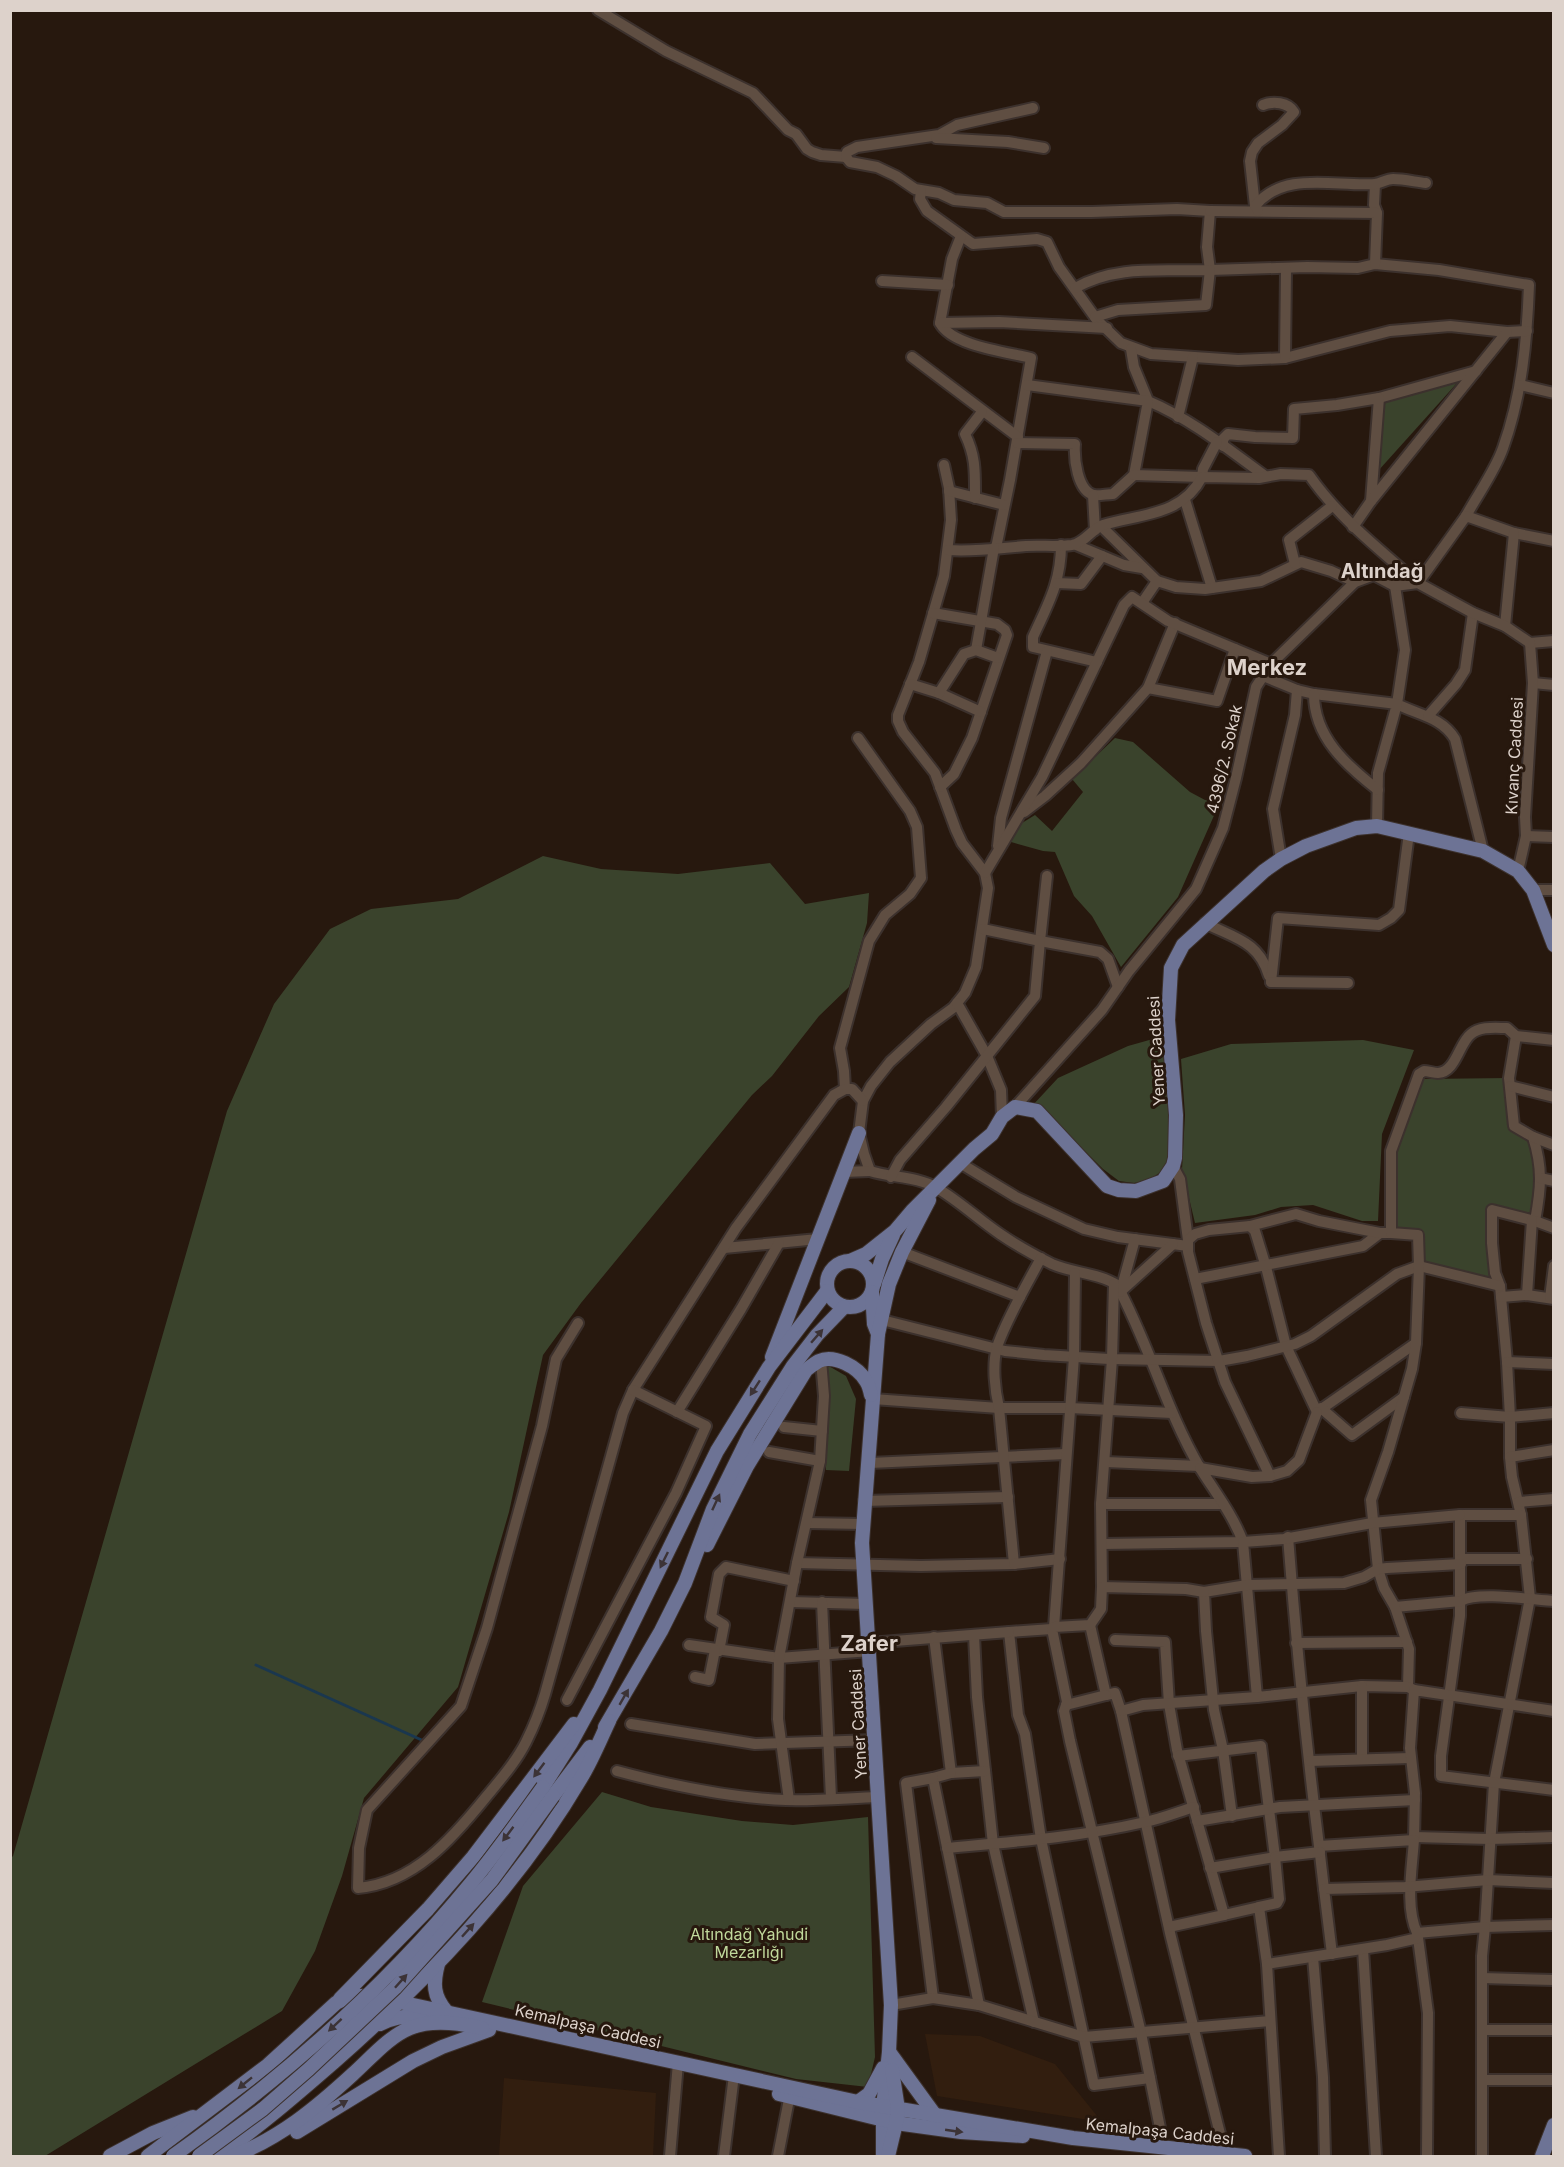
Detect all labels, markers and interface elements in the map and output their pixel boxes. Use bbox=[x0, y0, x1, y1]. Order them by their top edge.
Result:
district label: Altındağ bbox=[1341, 559, 1423, 583]
district label: Merkez bbox=[1227, 654, 1307, 680]
street label: Kıvanç Caddesi bbox=[1501, 697, 1527, 815]
street label: 4396/2. Sokak bbox=[1202, 702, 1246, 815]
street label: Yener Caddesi bbox=[1143, 995, 1169, 1107]
one-way arrow bbox=[810, 1329, 823, 1344]
one-way arrow bbox=[750, 1380, 761, 1396]
one-way arrow bbox=[712, 1494, 721, 1511]
one-way arrow bbox=[659, 1552, 669, 1569]
district label: Zafer bbox=[840, 1630, 898, 1656]
street label: Yener Caddesi bbox=[845, 1668, 871, 1780]
one-way arrow bbox=[618, 1688, 628, 1705]
one-way arrow bbox=[533, 1762, 545, 1778]
one-way arrow bbox=[502, 1826, 515, 1842]
one-way arrow bbox=[461, 1923, 474, 1938]
park label: Altındağ Yahudi Mezarlığı bbox=[690, 1924, 808, 1962]
one-way arrow bbox=[394, 1974, 407, 1989]
street label: Kemalpaşa Caddesi bbox=[513, 1999, 663, 2053]
one-way arrow bbox=[328, 2018, 343, 2031]
one-way arrow bbox=[237, 2077, 253, 2090]
one-way arrow bbox=[332, 2100, 348, 2111]
street label: Kemalpaşa Caddesi bbox=[1085, 2113, 1235, 2149]
one-way arrow bbox=[945, 2127, 964, 2136]

